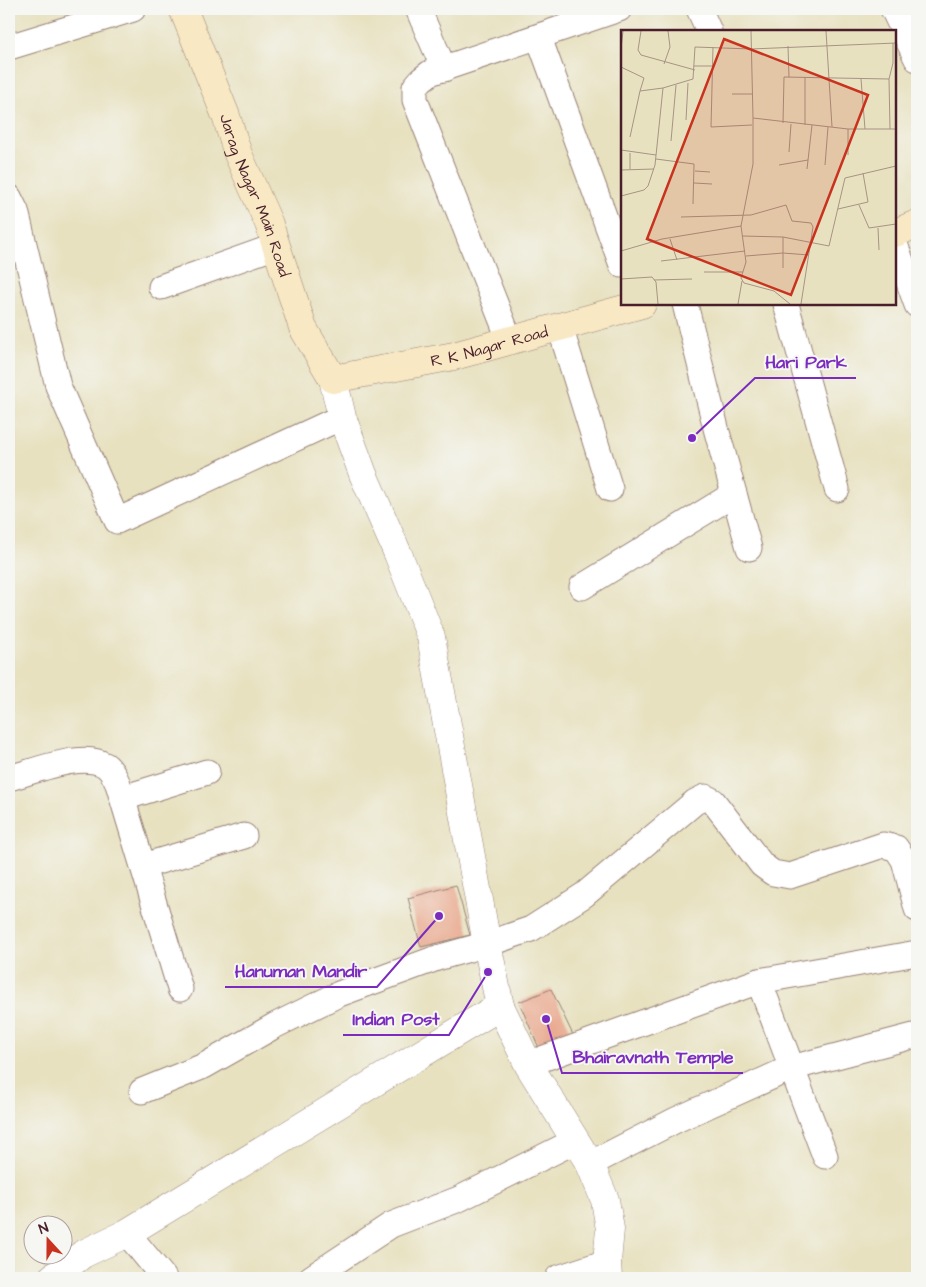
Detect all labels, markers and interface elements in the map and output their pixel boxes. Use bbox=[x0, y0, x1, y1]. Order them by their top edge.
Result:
inset map bbox=[621, 30, 896, 305]
street label: Jarag Nagar Main Road bbox=[214, 111, 296, 280]
street label: R K Nagar Road bbox=[429, 321, 550, 372]
callout: Hari Park bbox=[755, 345, 856, 378]
text: Hari Park bbox=[765, 350, 848, 375]
callout: Hanuman Mandir bbox=[225, 954, 377, 987]
text: Hanuman Mandir bbox=[235, 959, 367, 984]
callout: Indian Post bbox=[343, 1002, 449, 1035]
text: Indian Post bbox=[353, 1007, 440, 1032]
callout: Bhairavnath Temple bbox=[562, 1040, 743, 1073]
text: Bhairavnath Temple bbox=[572, 1045, 734, 1070]
north arrow bbox=[22, 1214, 72, 1264]
text: N bbox=[36, 1218, 52, 1240]

